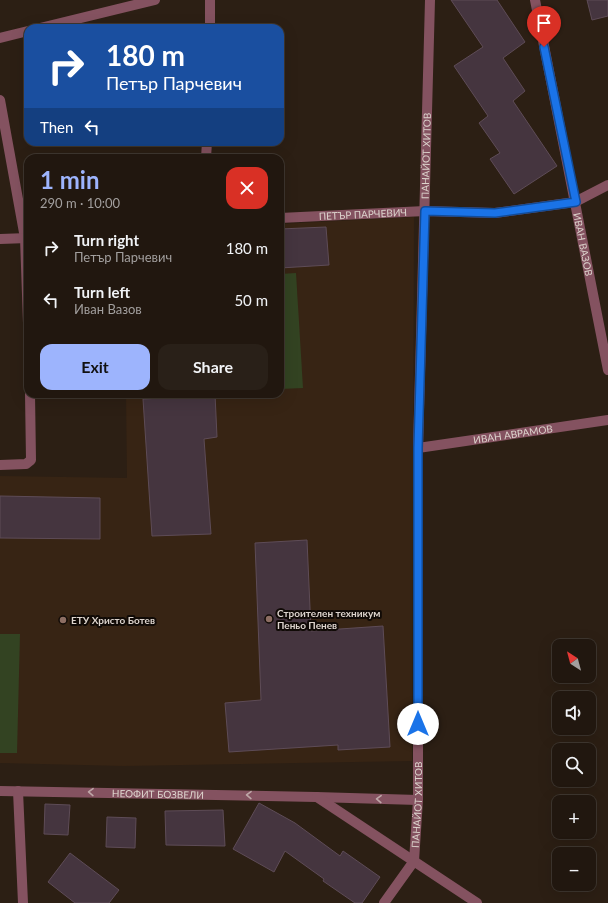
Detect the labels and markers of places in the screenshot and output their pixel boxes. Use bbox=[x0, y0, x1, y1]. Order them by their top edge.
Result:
pin bbox=[527, 6, 561, 47]
place label: Строителен техникум Пеньо Пенев bbox=[277, 607, 380, 631]
place label: ЕТУ Христо Ботев bbox=[71, 614, 155, 626]
marker: Строителен техникум Пеньо Пенев bbox=[264, 614, 274, 624]
marker: ЕТУ Христо Ботев bbox=[58, 615, 68, 625]

